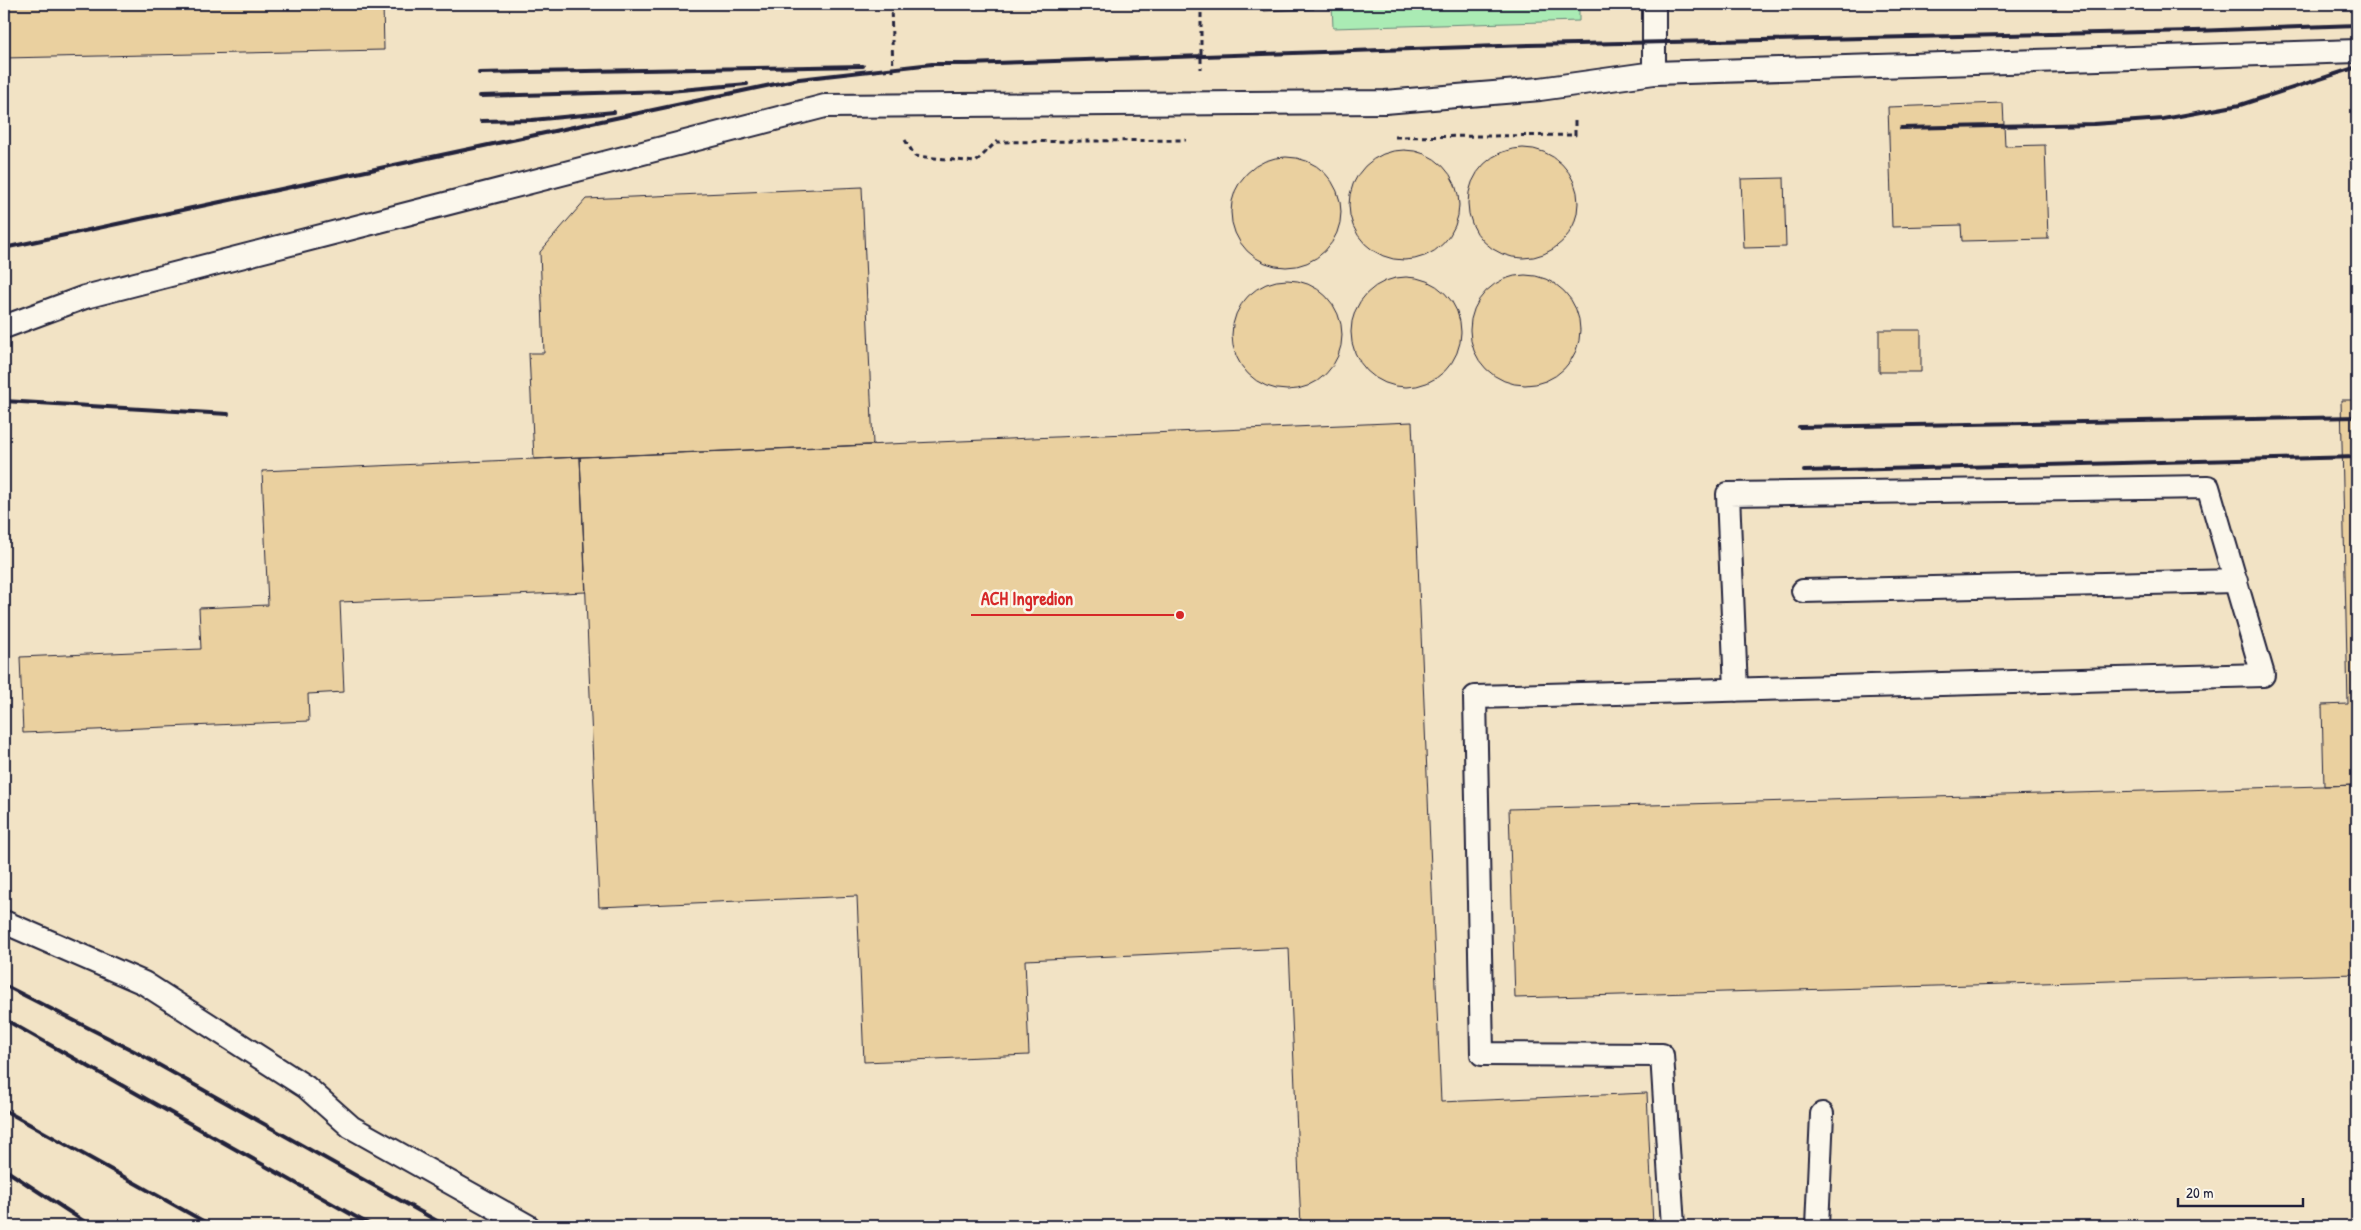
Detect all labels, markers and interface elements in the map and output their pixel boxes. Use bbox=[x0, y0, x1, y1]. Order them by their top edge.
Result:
callout: ACH Ingredion bbox=[971, 582, 1083, 615]
text: ACH Ingredion bbox=[981, 586, 1073, 612]
scale bar bbox=[2178, 1175, 2304, 1207]
text: 20 m bbox=[2186, 1182, 2213, 1203]

